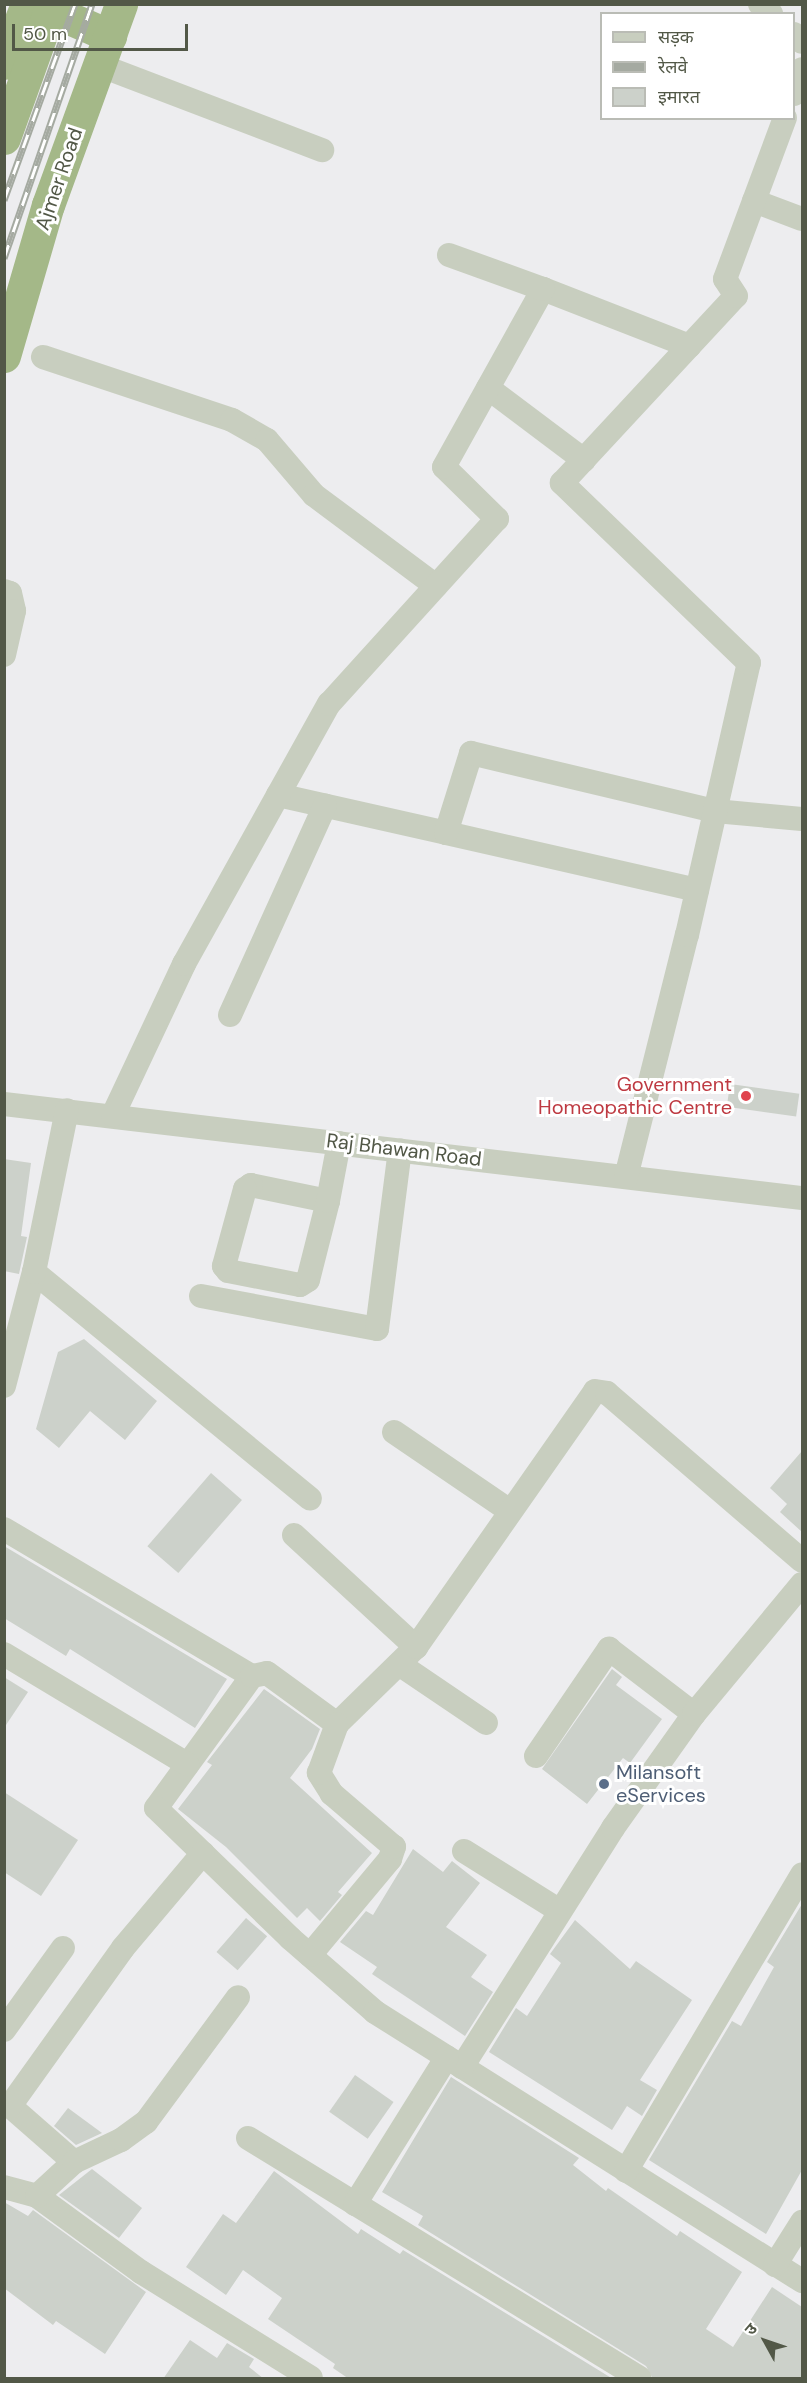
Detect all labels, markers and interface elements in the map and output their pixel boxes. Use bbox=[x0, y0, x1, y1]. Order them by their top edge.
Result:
scale bar bbox=[15, 12, 190, 50]
legend bbox=[600, 12, 795, 120]
text: 50 m bbox=[23, 22, 67, 46]
text: सड़क bbox=[658, 25, 694, 49]
text: रेलवे bbox=[658, 55, 688, 79]
text: इमारत bbox=[658, 85, 700, 109]
street label: Ajmer Road bbox=[30, 125, 88, 233]
place label: Government Homeopathic Centre bbox=[538, 1072, 732, 1119]
marker: Government Homeopathic Centre bbox=[737, 1087, 755, 1105]
street label: Raj Bhawan Road bbox=[325, 1129, 483, 1171]
place label: Milansoft eServices bbox=[616, 1760, 706, 1807]
marker: Milansoft eServices bbox=[597, 1777, 611, 1791]
north arrow bbox=[735, 2311, 795, 2371]
text: उ bbox=[740, 2319, 762, 2339]

